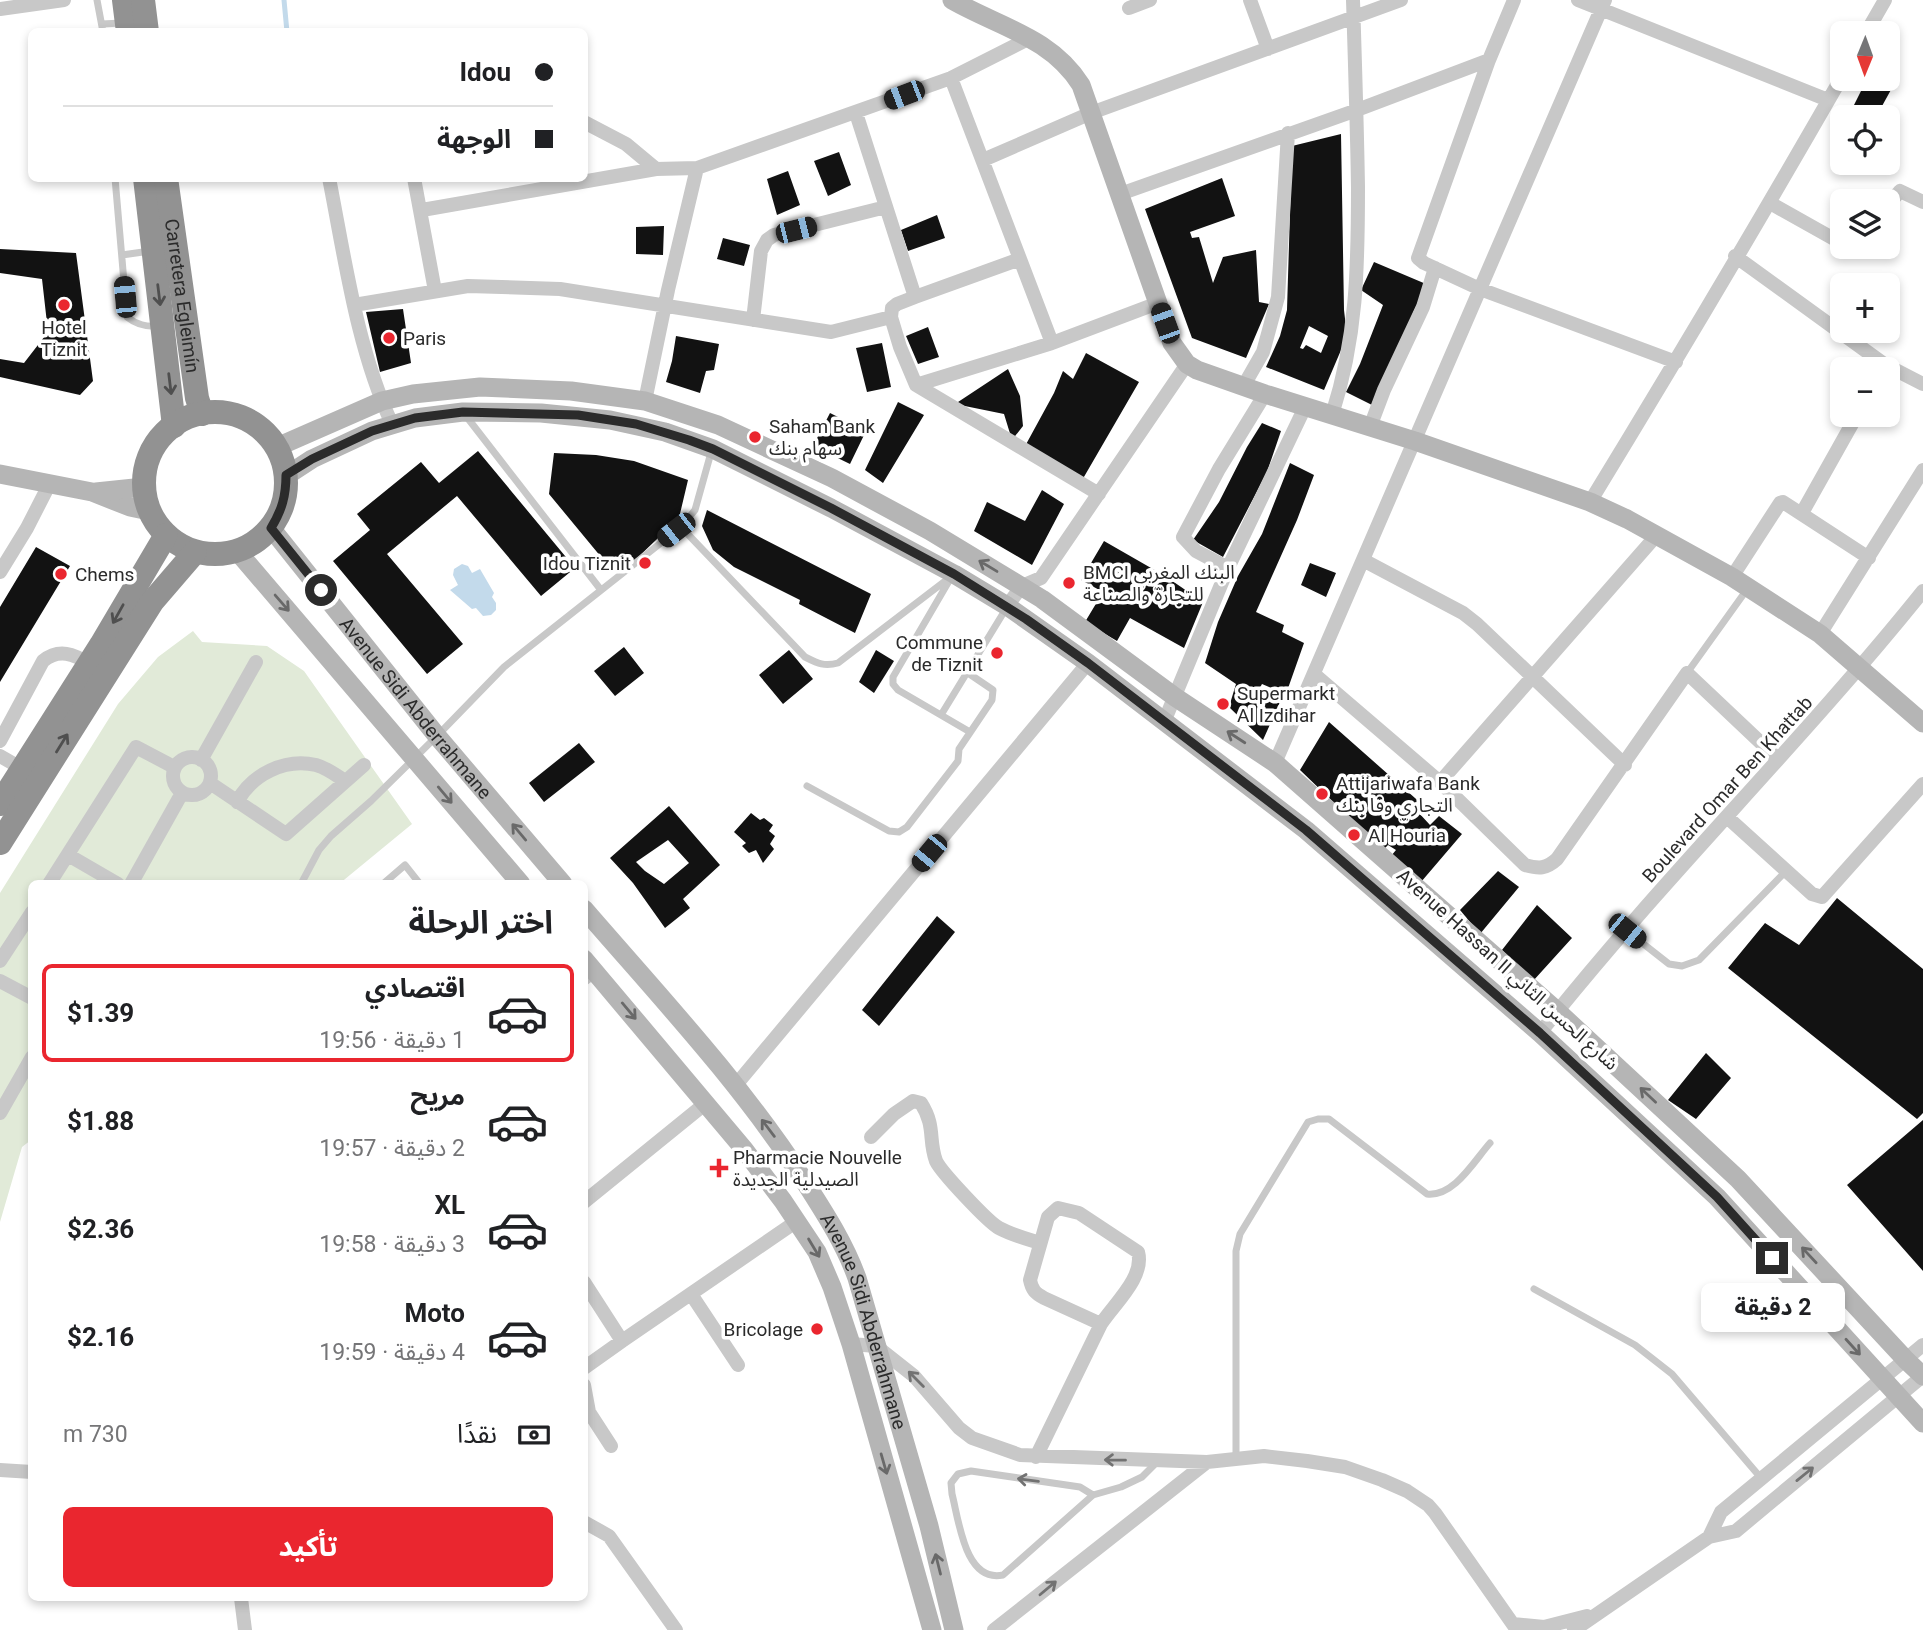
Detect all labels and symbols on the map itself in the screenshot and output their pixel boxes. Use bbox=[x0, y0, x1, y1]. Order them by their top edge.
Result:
north arrow bbox=[1830, 21, 1900, 91]
car bbox=[881, 78, 928, 112]
car bbox=[774, 215, 819, 245]
street label: Carretera Egleimín bbox=[160, 217, 204, 374]
car bbox=[113, 275, 138, 319]
one-way arrow bbox=[153, 283, 166, 306]
marker: Hotel Tiznit bbox=[56, 297, 72, 313]
car bbox=[1148, 300, 1183, 346]
place label: Hotel Tiznit bbox=[41, 316, 87, 361]
place label: Paris bbox=[403, 327, 446, 350]
marker: Paris bbox=[381, 330, 397, 346]
one-way arrow bbox=[164, 372, 177, 395]
place label: Saham Bank سهام بنك bbox=[769, 415, 875, 463]
marker: Saham Bank سهام بنك bbox=[747, 429, 763, 445]
car bbox=[653, 509, 700, 551]
place label: Idou Tiznit bbox=[543, 552, 631, 575]
marker: Idou Tiznit bbox=[637, 555, 653, 571]
one-way arrow bbox=[979, 559, 999, 573]
place label: BMCI البنك المغربي للتجارة والصناعة bbox=[1083, 561, 1235, 606]
place label: Chems bbox=[75, 563, 134, 586]
marker: Chems bbox=[53, 566, 69, 582]
route start bbox=[305, 574, 337, 606]
marker: BMCI البنك المغربي للتجارة والصناعة bbox=[1061, 575, 1077, 591]
one-way arrow bbox=[274, 593, 290, 611]
one-way arrow bbox=[111, 604, 125, 624]
street label: Avenue Sidi Abderrahmane bbox=[335, 613, 496, 804]
place label: Commune de Tiznit bbox=[895, 631, 983, 676]
marker: Commune de Tiznit bbox=[989, 645, 1005, 661]
place label: Supermarkt Al Izdihar bbox=[1237, 682, 1335, 727]
street label: Boulevard Omar Ben Khattab bbox=[1637, 691, 1817, 887]
marker: Supermarkt Al Izdihar bbox=[1215, 696, 1231, 712]
one-way arrow bbox=[1227, 730, 1246, 744]
one-way arrow bbox=[56, 734, 70, 754]
place label: Attijariwafa Bank التجاري وفا بنك bbox=[1336, 772, 1480, 820]
one-way arrow bbox=[437, 785, 453, 803]
marker: Attijariwafa Bank التجاري وفا بنك bbox=[1314, 786, 1330, 802]
one-way arrow bbox=[511, 823, 527, 841]
place label: Al Houria bbox=[1368, 824, 1446, 847]
marker: Al Houria bbox=[1346, 827, 1362, 843]
car bbox=[908, 830, 951, 876]
street label: Avenue Hassan II شارع الحسن الثاني bbox=[1390, 864, 1623, 1078]
car bbox=[1605, 910, 1650, 952]
one-way arrow bbox=[621, 1002, 637, 1020]
one-way arrow bbox=[1640, 1086, 1657, 1103]
one-way arrow bbox=[760, 1119, 775, 1138]
place label: Pharmacie Nouvelle الصيدلية الجديدة bbox=[733, 1146, 902, 1191]
marker: Pharmacie Nouvelle الصيدلية الجديدة bbox=[711, 1160, 727, 1176]
street label: Avenue Sidi Abderrahmane bbox=[815, 1209, 911, 1432]
one-way arrow bbox=[807, 1238, 821, 1258]
route end bbox=[1756, 1242, 1788, 1274]
one-way arrow bbox=[1800, 1247, 1817, 1264]
callout: 2 دقيقة bbox=[1700, 1282, 1844, 1332]
place label: Bricolage bbox=[724, 1318, 803, 1341]
marker: Bricolage bbox=[809, 1321, 825, 1337]
one-way arrow bbox=[1845, 1338, 1862, 1355]
one-way arrow bbox=[908, 1370, 925, 1387]
one-way arrow bbox=[879, 1453, 892, 1475]
one-way arrow bbox=[1103, 1453, 1126, 1467]
one-way arrow bbox=[1795, 1466, 1813, 1482]
one-way arrow bbox=[1017, 1474, 1040, 1487]
one-way arrow bbox=[931, 1553, 944, 1576]
one-way arrow bbox=[1039, 1580, 1057, 1596]

